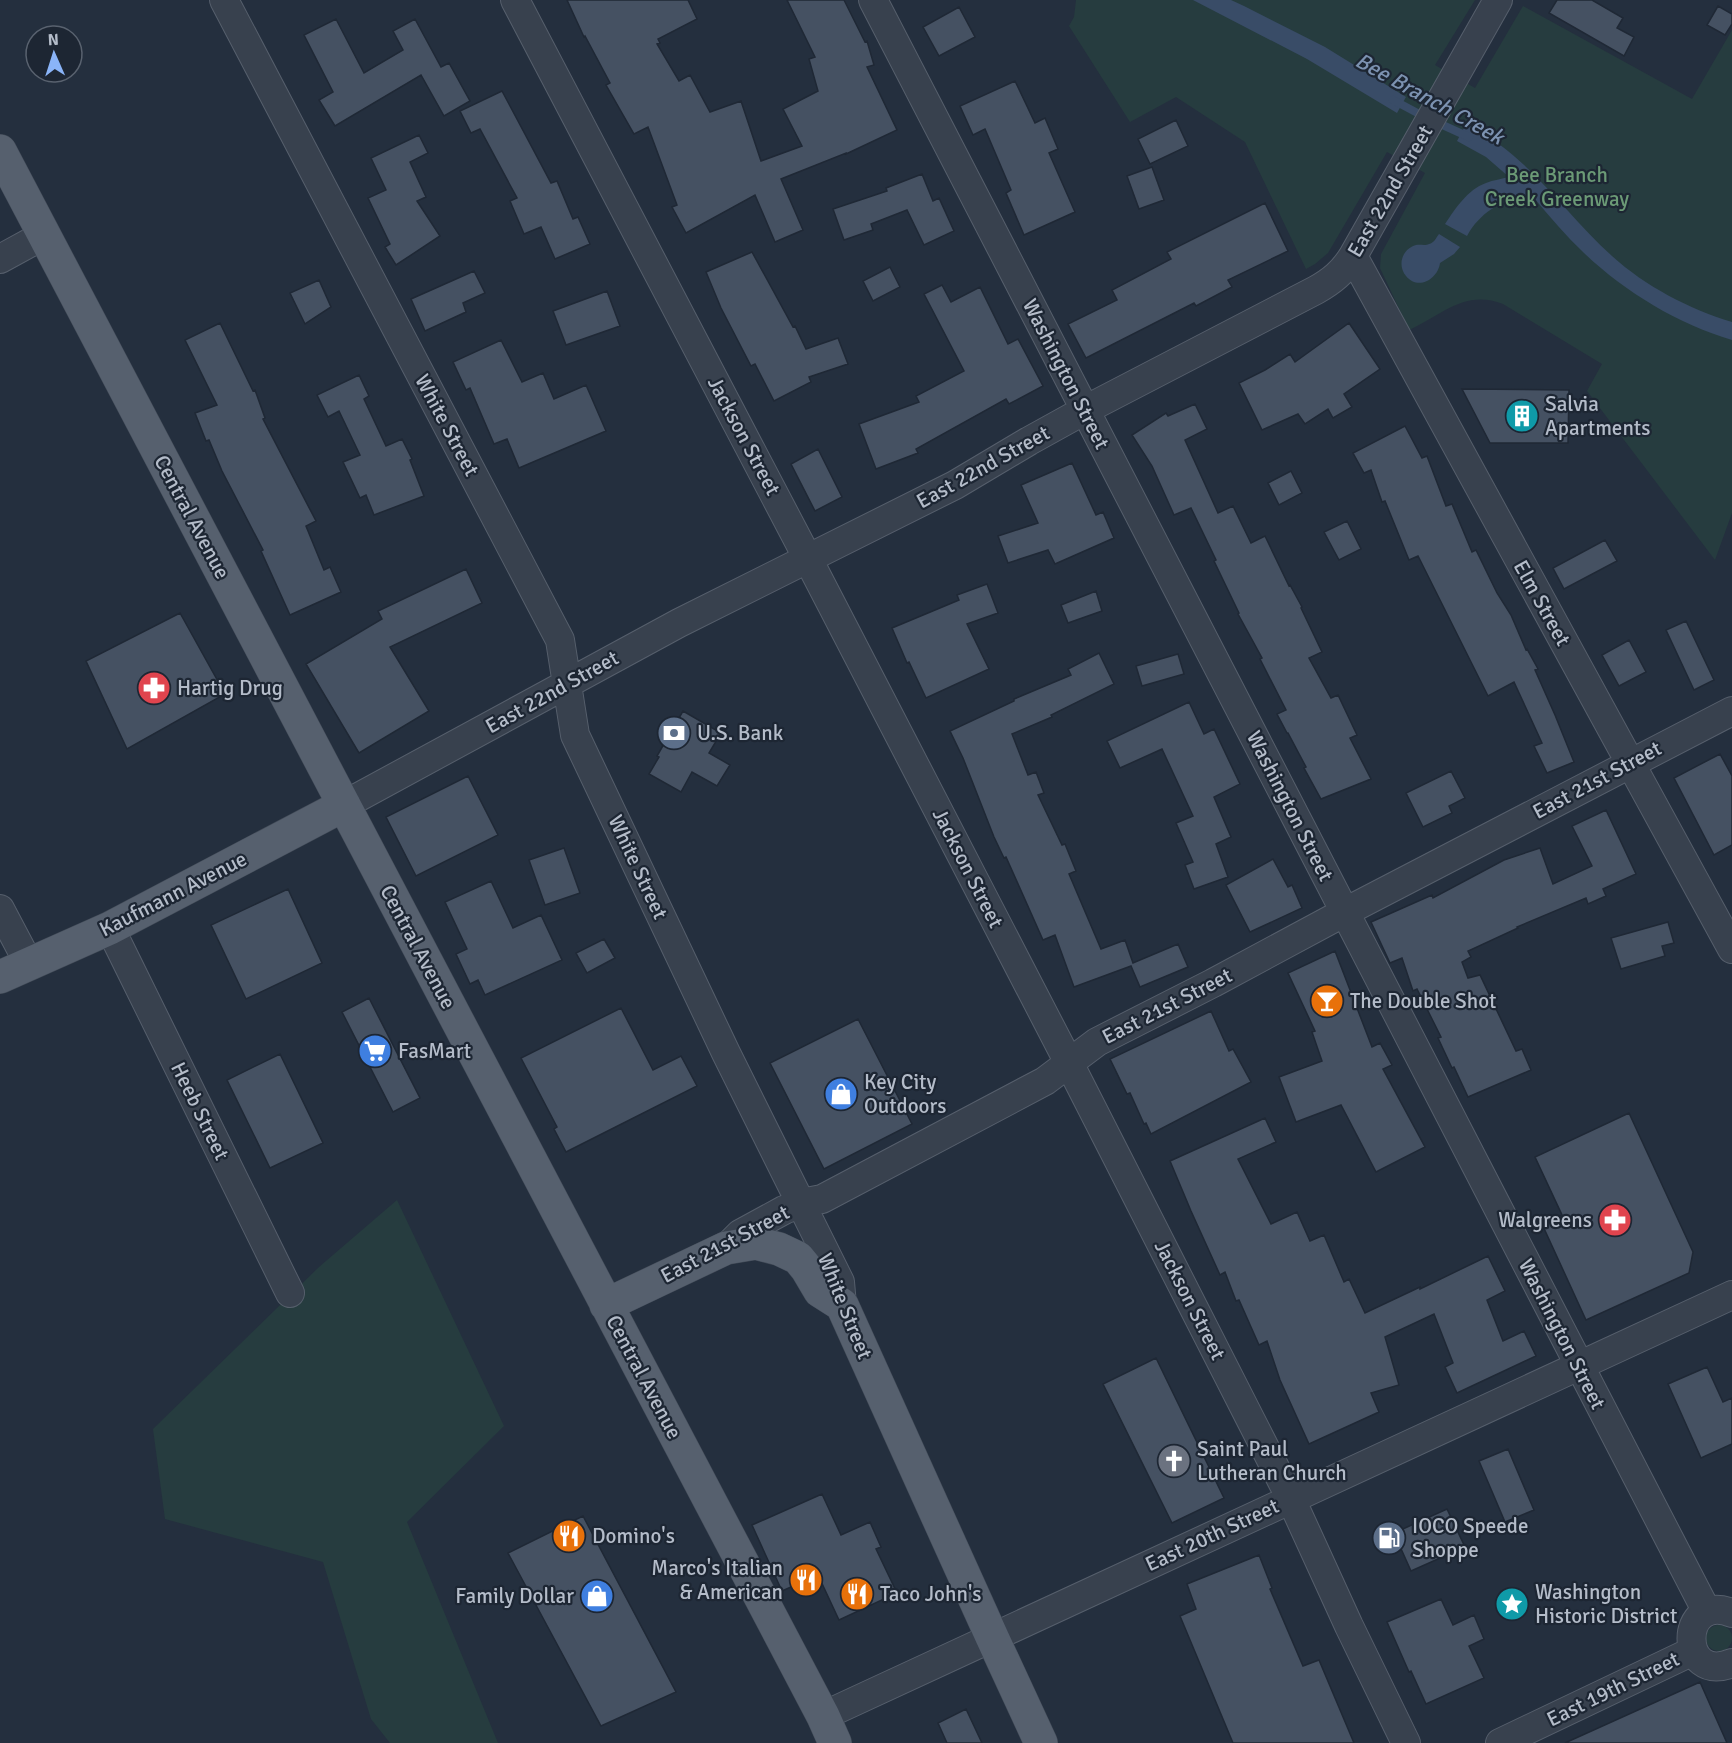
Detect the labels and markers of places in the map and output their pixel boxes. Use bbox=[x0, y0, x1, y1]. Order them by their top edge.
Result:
place label: Salvia Apartments bbox=[1545, 391, 1650, 441]
building icon: Salvia Apartments bbox=[1504, 398, 1540, 434]
pharmacy icon: Hartig Drug bbox=[136, 670, 172, 706]
place label: Hartig Drug bbox=[177, 675, 283, 701]
bank icon: U.S. Bank bbox=[656, 715, 692, 751]
place label: U.S. Bank bbox=[697, 720, 784, 746]
bar icon: The Double Shot bbox=[1309, 983, 1345, 1019]
place label: The Double Shot bbox=[1350, 988, 1496, 1014]
supermarket icon: FasMart bbox=[357, 1033, 393, 1069]
place label: FasMart bbox=[398, 1038, 471, 1064]
place label: Key City Outdoors bbox=[864, 1069, 946, 1119]
shop icon: Key City Outdoors bbox=[823, 1076, 859, 1112]
pharmacy icon: Walgreens bbox=[1597, 1202, 1633, 1238]
place label: Walgreens bbox=[1498, 1207, 1592, 1233]
place label: Saint Paul Lutheran Church bbox=[1197, 1436, 1347, 1486]
church icon: Saint Paul Lutheran Church bbox=[1156, 1443, 1192, 1479]
place label: IOCO Speede Shoppe bbox=[1412, 1513, 1528, 1563]
restaurant icon: Domino's bbox=[551, 1518, 587, 1554]
fuel station icon: IOCO Speede Shoppe bbox=[1371, 1520, 1407, 1556]
place label: Domino's bbox=[592, 1523, 675, 1549]
place label: Marco's Italian & American bbox=[651, 1555, 783, 1605]
restaurant icon: Marco's Italian & American bbox=[788, 1562, 824, 1598]
restaurant icon: Taco John's bbox=[839, 1576, 875, 1612]
shop icon: Family Dollar bbox=[579, 1578, 615, 1614]
place label: Washington Historic District bbox=[1535, 1579, 1677, 1629]
place label: Taco John's bbox=[880, 1581, 981, 1607]
place label: Family Dollar bbox=[455, 1583, 574, 1609]
place icon: Washington Historic District bbox=[1494, 1586, 1530, 1622]

